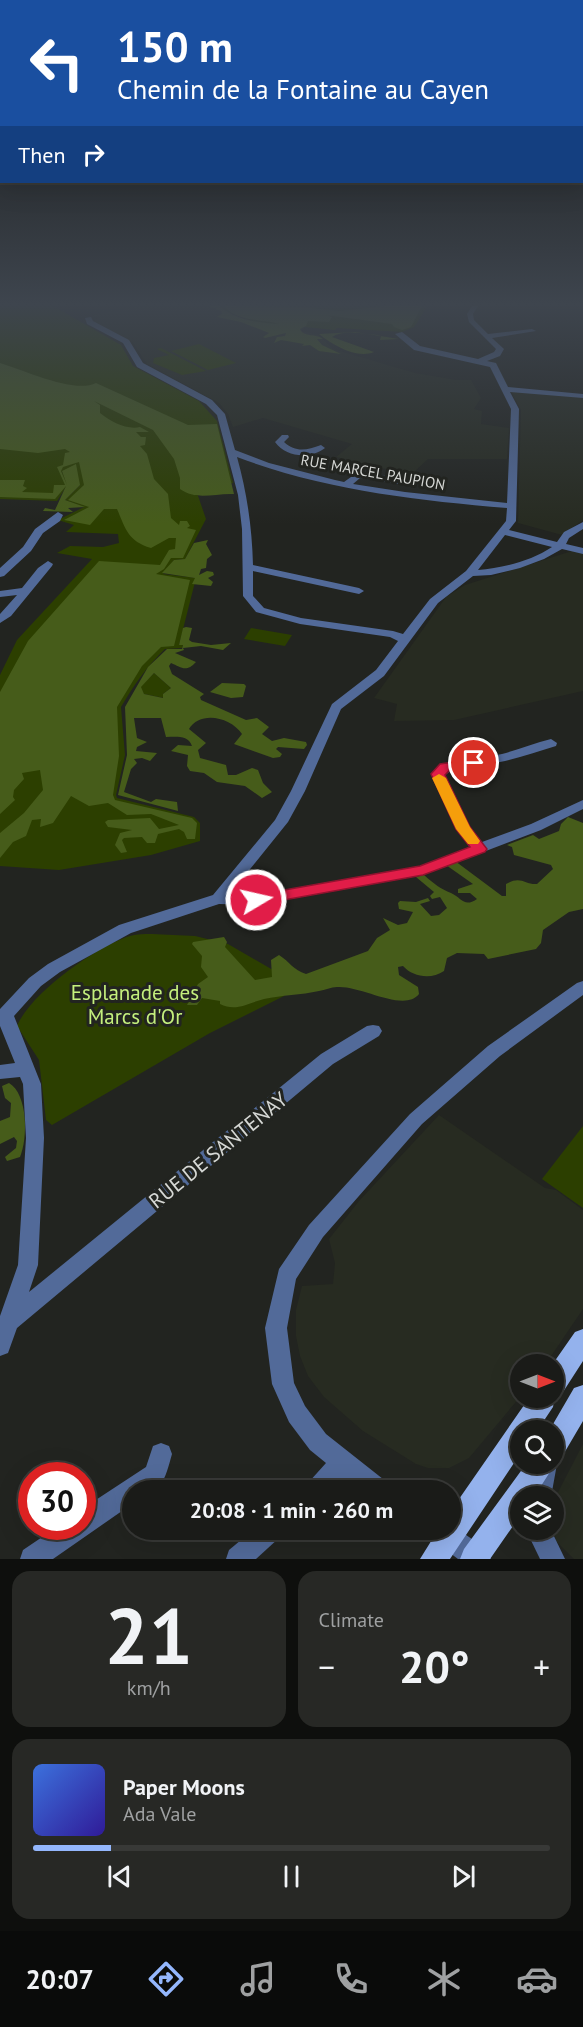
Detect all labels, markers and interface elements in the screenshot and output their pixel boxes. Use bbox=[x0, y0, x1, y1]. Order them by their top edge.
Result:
text: 150 m bbox=[117, 19, 233, 74]
icon: left bbox=[18, 24, 96, 102]
text: Chemin de la Fontaine au Cayen bbox=[117, 72, 489, 106]
icon: right bbox=[77, 138, 110, 171]
text: Then bbox=[18, 141, 65, 169]
street label: RUE MARCEL PAUPION bbox=[299, 450, 447, 494]
pin bbox=[448, 737, 499, 788]
icon: arrive bbox=[457, 746, 490, 779]
position arrow bbox=[224, 868, 288, 932]
park label: Esplanade des Marcs d'Or bbox=[71, 979, 199, 1030]
street label: RUE DE SANTENAY bbox=[143, 1086, 293, 1214]
north arrow bbox=[510, 1354, 564, 1408]
map controls bbox=[510, 1354, 564, 1540]
button: search bbox=[510, 1420, 564, 1474]
speed limit sign: 30 bbox=[18, 1462, 96, 1540]
button: layers bbox=[510, 1486, 564, 1540]
text: 20:08 · 1 min · 260 m bbox=[190, 1496, 393, 1524]
text: 21 bbox=[105, 1585, 193, 1686]
text: Climate bbox=[319, 1607, 384, 1633]
text: 20° bbox=[399, 1637, 470, 1695]
text: − bbox=[319, 1645, 335, 1688]
text: + bbox=[533, 1645, 550, 1688]
text: km/h bbox=[127, 1675, 171, 1701]
text: Paper Moons bbox=[123, 1773, 245, 1801]
text: Ada Vale bbox=[123, 1801, 196, 1827]
icon: previous bbox=[103, 1860, 136, 1893]
icon: pause bbox=[275, 1860, 308, 1893]
icon: next bbox=[447, 1860, 480, 1893]
icon: directions bbox=[145, 1958, 187, 2000]
icon: music bbox=[237, 1958, 279, 2000]
icon: phone bbox=[330, 1958, 372, 2000]
icon: climate bbox=[423, 1958, 465, 2000]
icon: car bbox=[516, 1958, 558, 2000]
text: 20:07 bbox=[25, 1962, 94, 1996]

